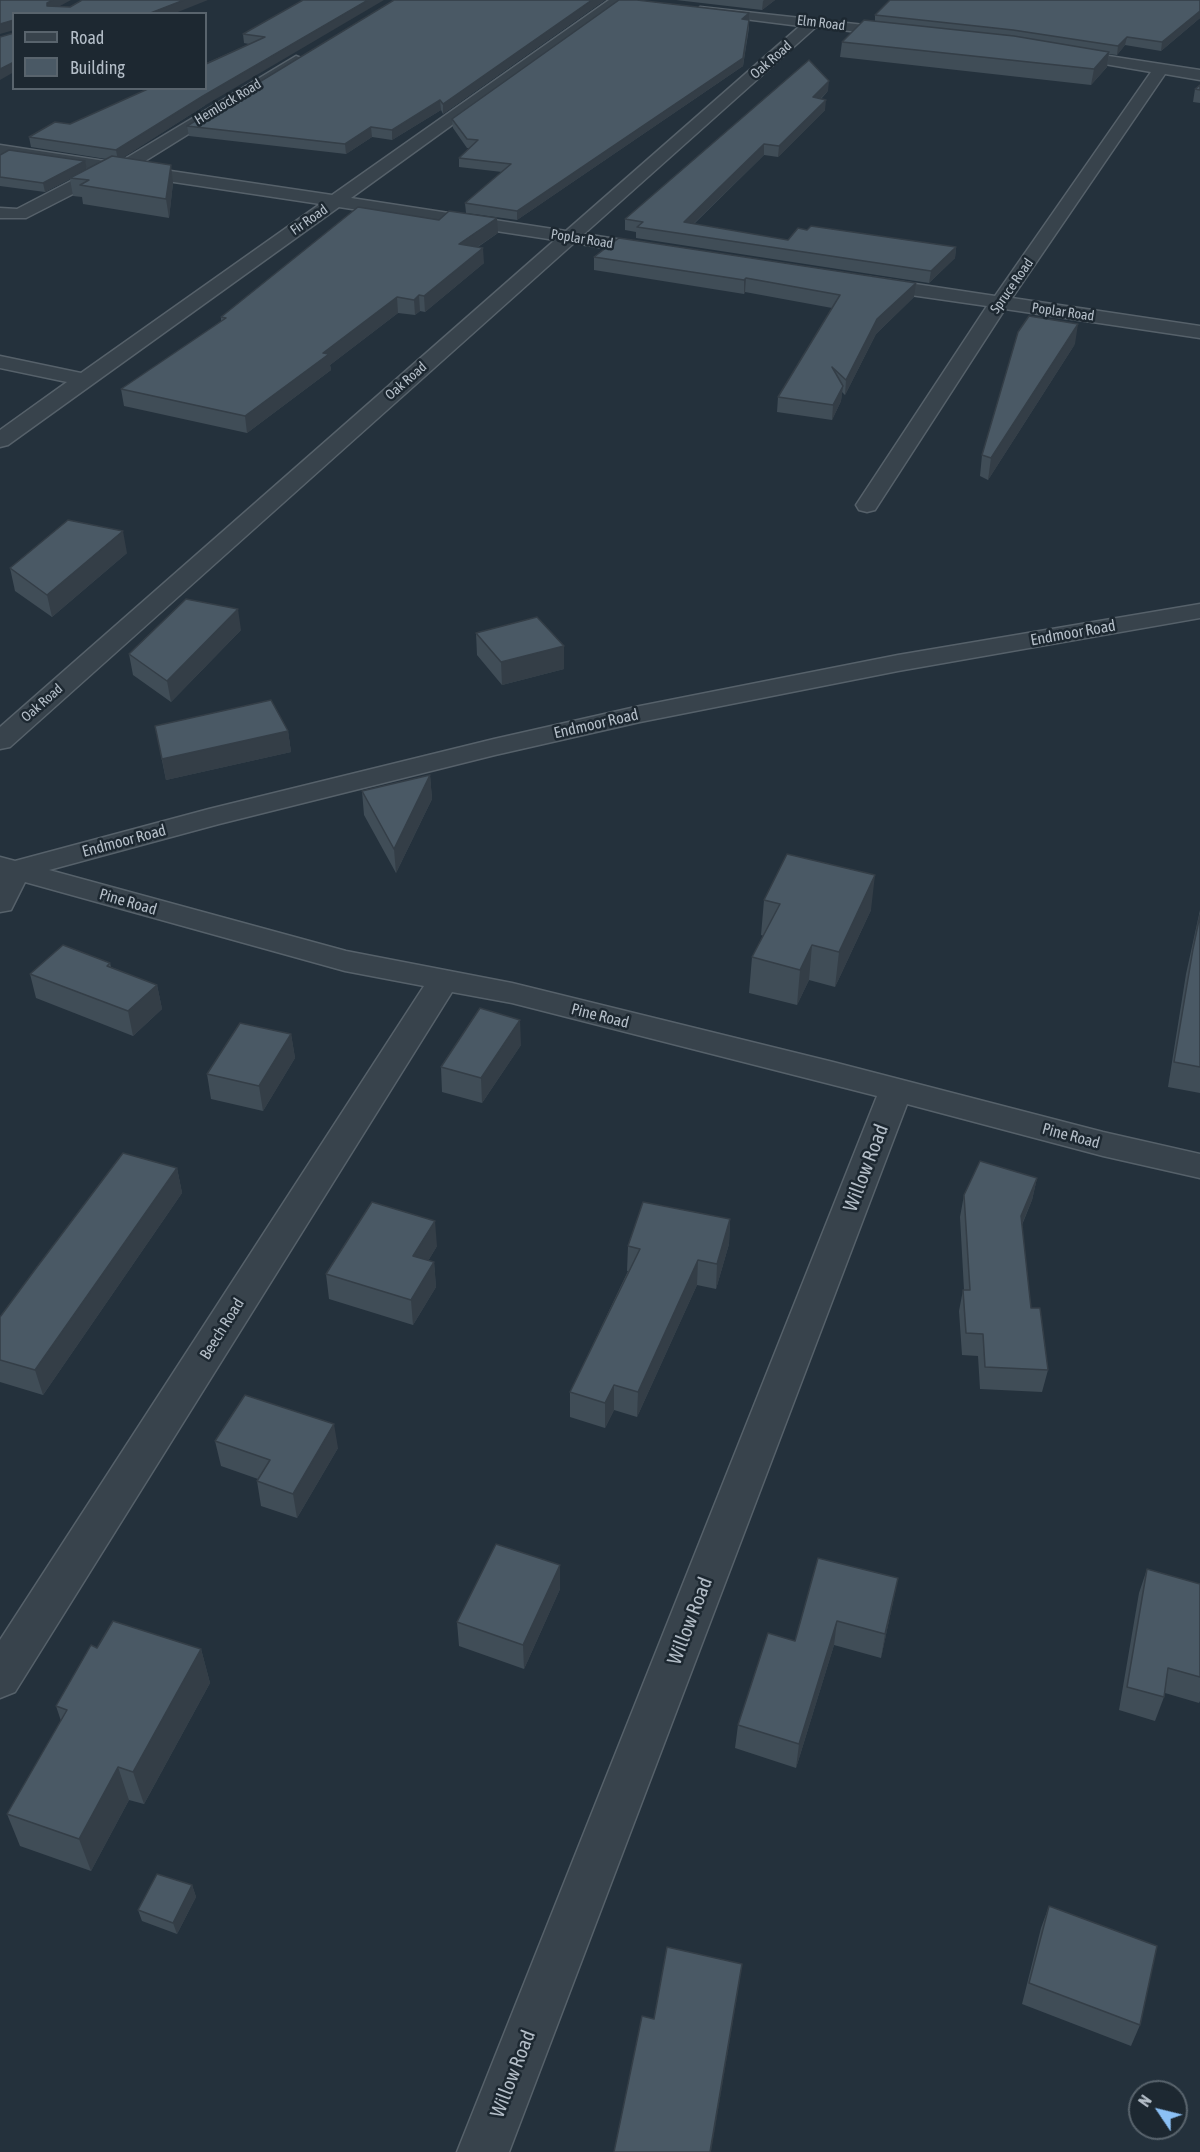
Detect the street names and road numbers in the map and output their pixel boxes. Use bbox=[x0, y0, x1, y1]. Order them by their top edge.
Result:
street label: Elm Road bbox=[796, 12, 846, 34]
street label: Oak Road bbox=[747, 37, 795, 83]
street label: Hemlock Road bbox=[192, 76, 264, 128]
street label: Fir Road bbox=[287, 201, 331, 239]
street label: Poplar Road bbox=[550, 226, 614, 252]
street label: Spruce Road bbox=[987, 255, 1037, 317]
street label: Poplar Road bbox=[1031, 299, 1095, 325]
street label: Oak Road bbox=[382, 358, 430, 404]
street label: Endmoor Road bbox=[1029, 616, 1117, 650]
street label: Oak Road bbox=[18, 680, 66, 726]
street label: Endmoor Road bbox=[552, 705, 640, 743]
street label: Endmoor Road bbox=[80, 821, 168, 861]
street label: Pine Road bbox=[97, 885, 159, 919]
street label: Pine Road bbox=[569, 1000, 631, 1032]
street label: Pine Road bbox=[1040, 1119, 1102, 1153]
street label: Willow Road bbox=[838, 1121, 894, 1215]
street label: Beech Road bbox=[196, 1295, 248, 1363]
street label: Willow Road bbox=[662, 1574, 718, 1668]
street label: Willow Road bbox=[485, 2027, 541, 2121]

